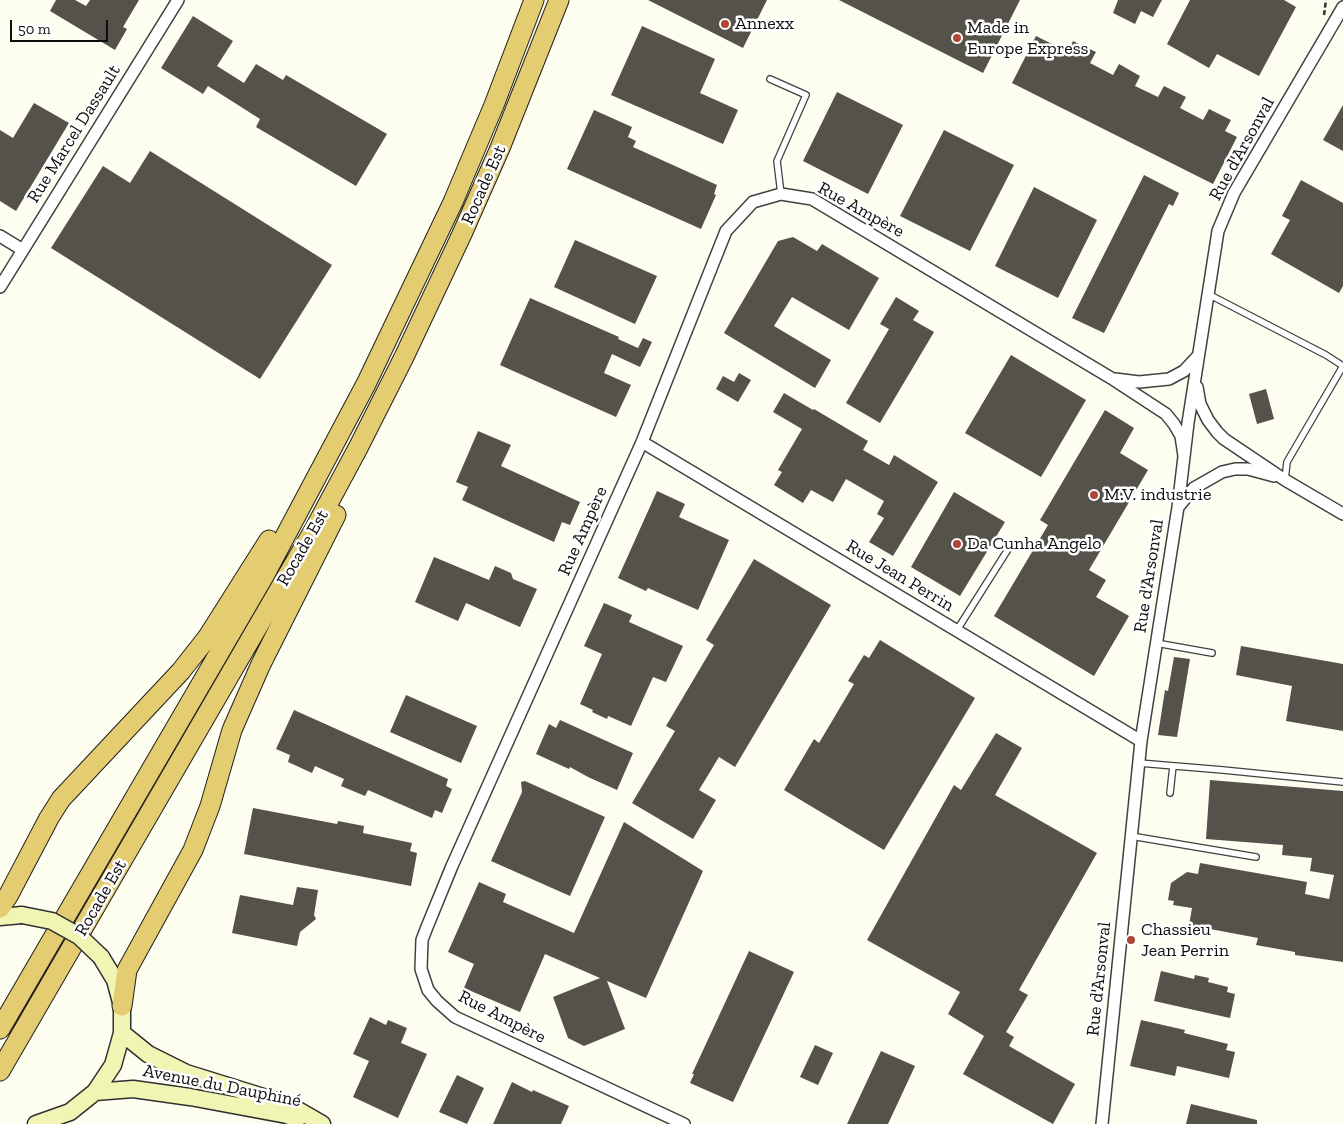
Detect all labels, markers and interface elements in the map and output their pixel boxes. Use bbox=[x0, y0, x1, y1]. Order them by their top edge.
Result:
scale bar bbox=[12, 10, 110, 42]
place label: Annexx bbox=[735, 13, 794, 35]
place label: Made in Europe Express bbox=[967, 17, 1088, 59]
marker: Annexx bbox=[719, 18, 731, 30]
text: 50 m bbox=[18, 20, 51, 38]
marker: Made in Europe Express bbox=[951, 32, 963, 44]
street label: Rue Marcel Dassault bbox=[23, 61, 125, 207]
street label: Rue d'Arsonval bbox=[1205, 94, 1279, 204]
street label: Rocade Est bbox=[457, 142, 511, 228]
street label: Rue Ampère bbox=[814, 177, 908, 243]
street label: Rue Ampère bbox=[554, 483, 612, 579]
place label: M.V. industrie bbox=[1104, 484, 1211, 506]
marker: M.V. industrie bbox=[1088, 489, 1100, 501]
street label: Rocade Est bbox=[272, 506, 334, 590]
street label: Rue d'Arsonval bbox=[1129, 518, 1169, 634]
place label: Da Cunha Angelo bbox=[967, 533, 1102, 555]
street label: Rue Jean Perrin bbox=[842, 535, 958, 617]
marker: Da Cunha Angelo bbox=[951, 538, 963, 550]
street label: Rocade Est bbox=[70, 856, 132, 940]
place label: Chassieu Jean Perrin bbox=[1141, 919, 1229, 962]
street label: Rue d'Arsonval bbox=[1082, 921, 1116, 1037]
marker: Chassieu Jean Perrin bbox=[1125, 934, 1137, 946]
street label: Rue Ampère bbox=[455, 986, 549, 1048]
street label: Avenue du Dauphiné bbox=[141, 1060, 303, 1112]

